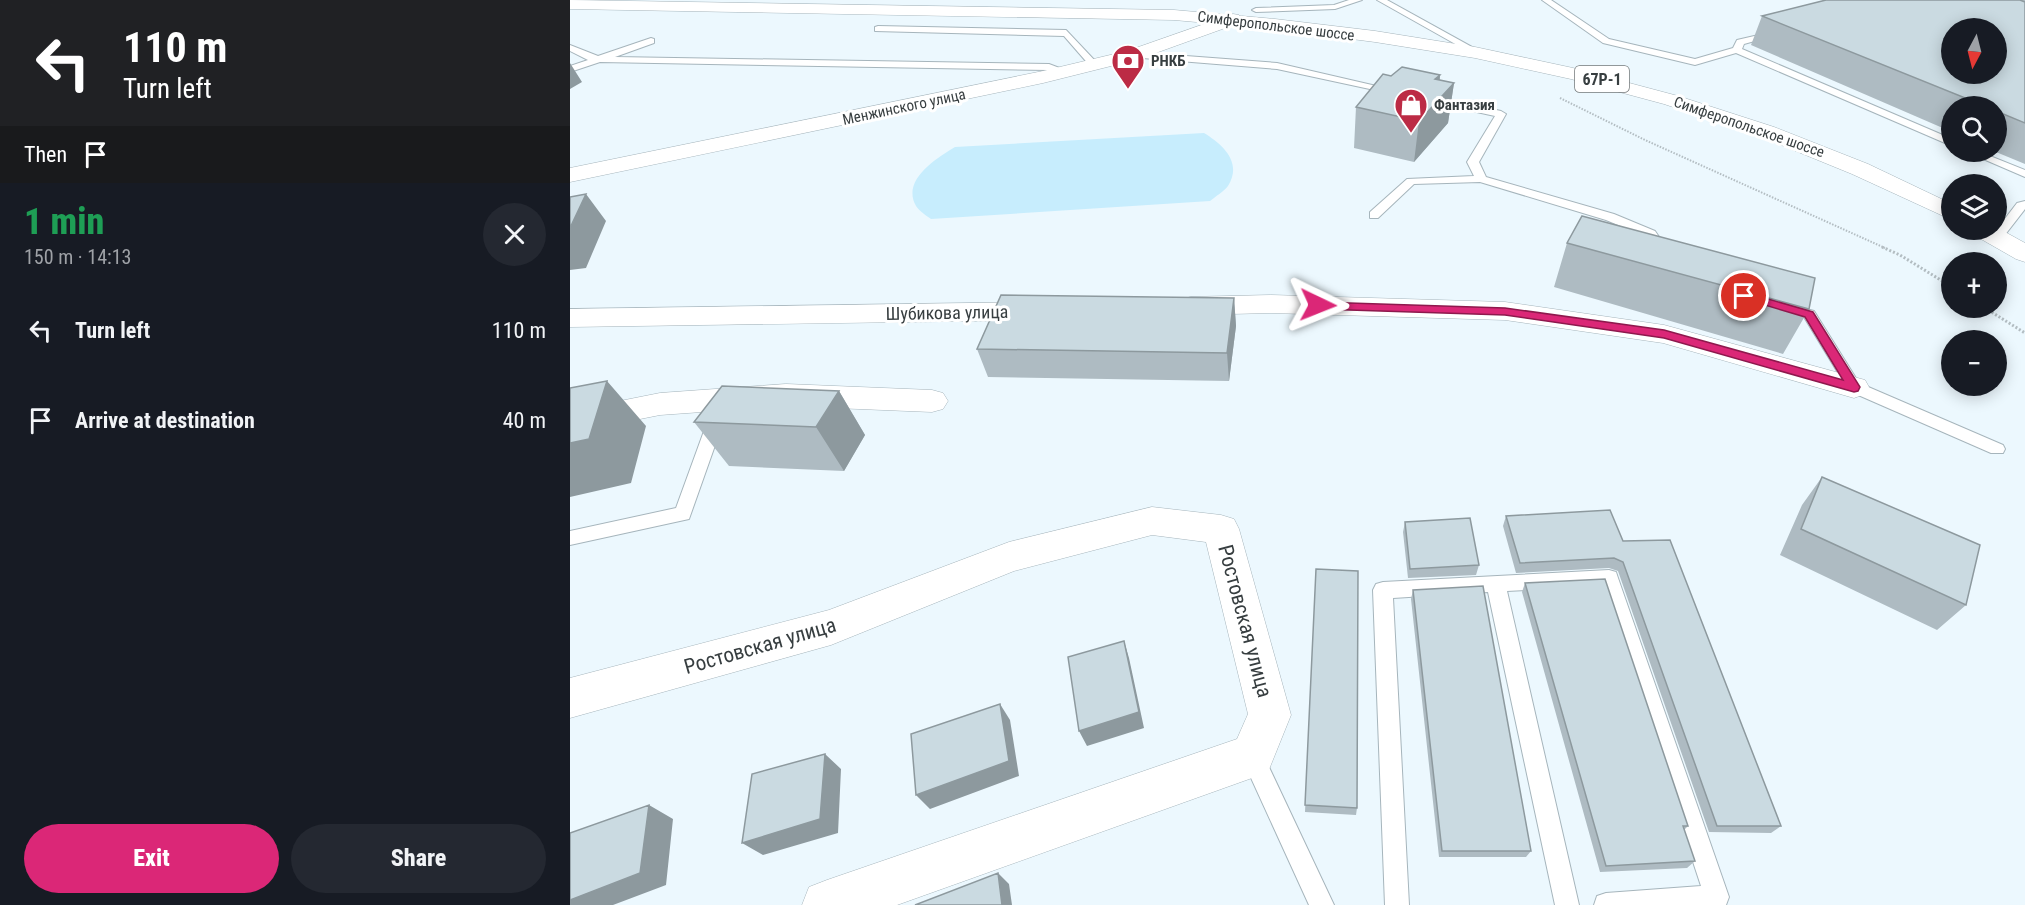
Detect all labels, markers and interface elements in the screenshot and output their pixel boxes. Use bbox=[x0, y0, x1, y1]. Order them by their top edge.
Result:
street label: Симферопольское шоссе bbox=[1196, 7, 1356, 45]
north arrow bbox=[1941, 18, 2007, 84]
map controls bbox=[1941, 18, 2007, 396]
text: 110 m bbox=[123, 23, 228, 72]
icon: left bbox=[24, 24, 102, 102]
bank icon: РНКБ bbox=[1110, 43, 1146, 90]
place label: РНКБ bbox=[1151, 52, 1185, 70]
road number: 67Р-1 bbox=[1575, 66, 1629, 92]
text: Turn left bbox=[123, 73, 212, 105]
street label: Менжинского улица bbox=[841, 85, 967, 129]
shop icon: Фантазия bbox=[1393, 87, 1429, 134]
street label: Симферопольское шоссе bbox=[1671, 93, 1827, 161]
place label: Фантазия bbox=[1434, 96, 1495, 114]
button: search bbox=[1941, 96, 2007, 162]
icon: arrive bbox=[79, 138, 112, 171]
text: Then bbox=[24, 142, 67, 167]
button: layers bbox=[1941, 174, 2007, 240]
text: 1 min bbox=[24, 201, 104, 243]
button: close bbox=[483, 203, 546, 266]
text: 150 m · 14:13 bbox=[24, 245, 131, 269]
button: + bbox=[1941, 252, 2007, 318]
pin bbox=[1718, 270, 1769, 321]
position arrow bbox=[1286, 273, 1350, 337]
icon: arrive bbox=[1727, 279, 1760, 312]
street label: Шубикова улица bbox=[885, 301, 1009, 324]
icon: left bbox=[24, 314, 57, 347]
text: Turn left bbox=[75, 318, 150, 343]
text: 110 m bbox=[492, 318, 546, 343]
button: − bbox=[1941, 330, 2007, 396]
icon: arrive bbox=[24, 404, 57, 437]
text: Arrive at destination bbox=[75, 408, 255, 433]
text: 40 m bbox=[503, 408, 546, 433]
street label: Ростовская улица bbox=[1213, 542, 1277, 700]
street label: Ростовская улица bbox=[681, 613, 839, 679]
button: Exit bbox=[24, 824, 279, 893]
button: Share bbox=[291, 824, 546, 893]

